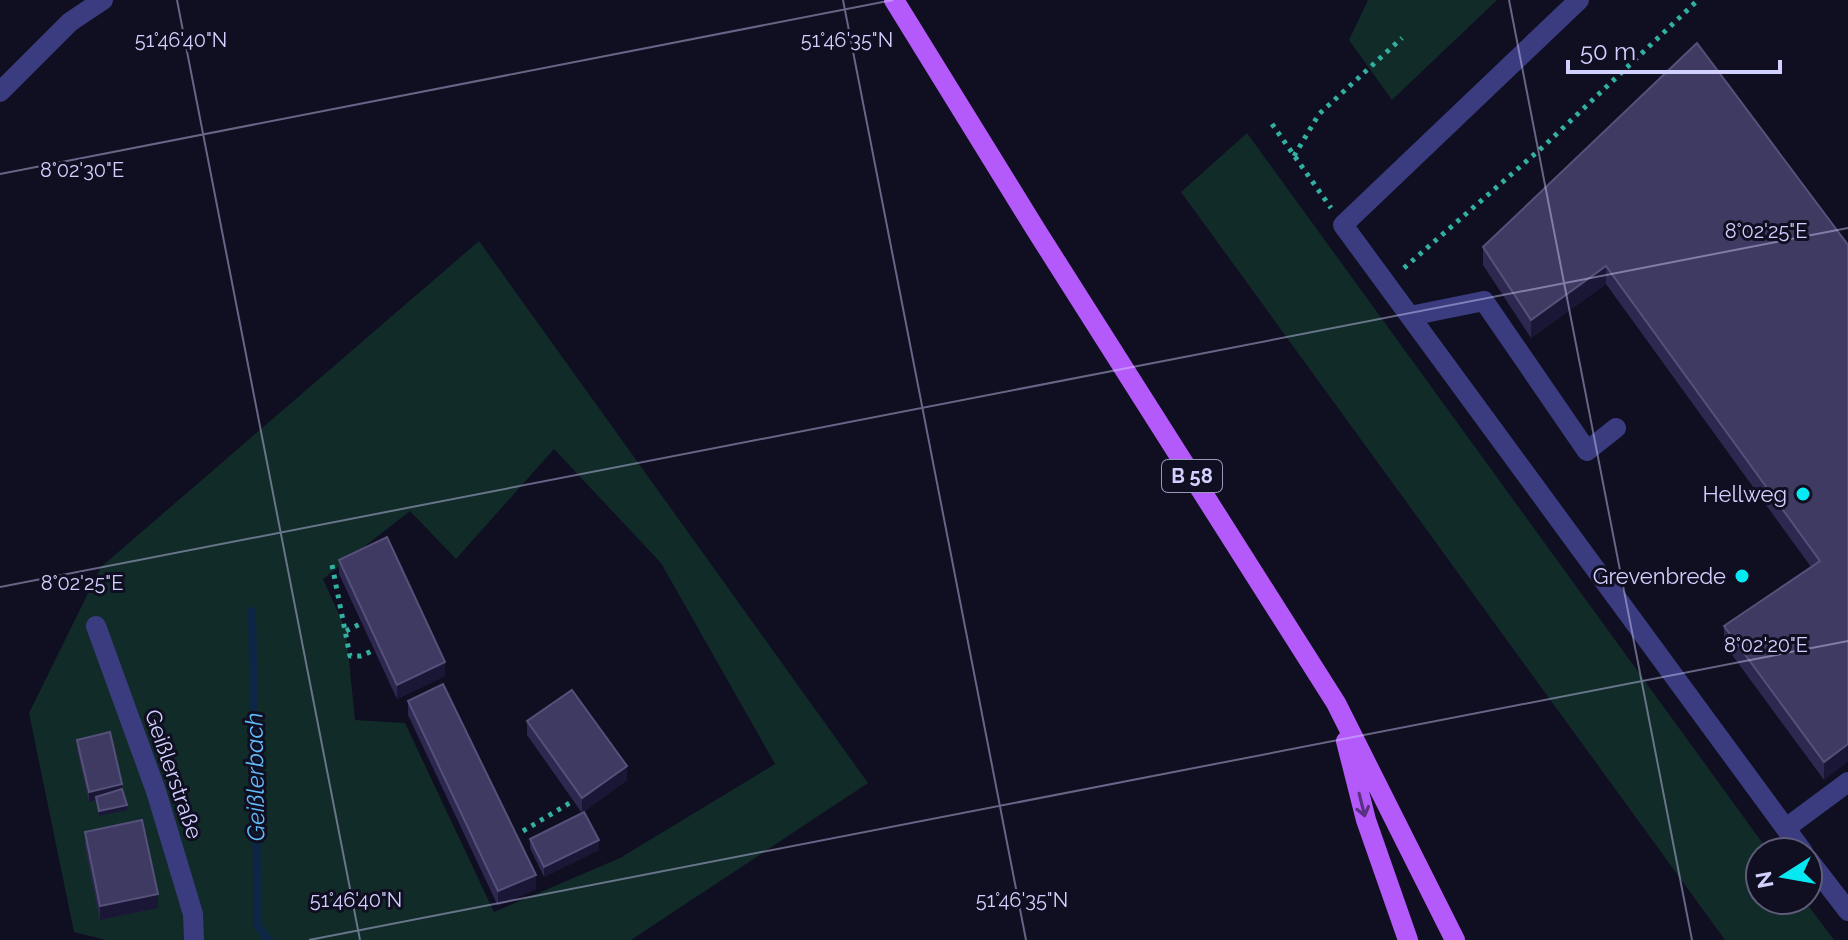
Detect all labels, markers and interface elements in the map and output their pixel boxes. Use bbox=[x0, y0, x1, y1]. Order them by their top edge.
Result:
scale bar bbox=[1568, 24, 1780, 74]
text: 51°46'40"N bbox=[135, 28, 227, 52]
text: 51°46'35"N bbox=[801, 28, 893, 52]
text: 50 m bbox=[1580, 37, 1636, 66]
text: 8°02'30"E bbox=[40, 158, 124, 182]
text: 8°02'25"E bbox=[1725, 219, 1807, 243]
road number: B 58 bbox=[1162, 460, 1222, 492]
place label: Hellweg bbox=[1702, 481, 1787, 507]
marker: Hellweg bbox=[1794, 485, 1812, 503]
place label: Grevenbrede bbox=[1593, 563, 1726, 589]
marker: Grevenbrede bbox=[1733, 567, 1751, 585]
text: 8°02'25"E bbox=[41, 571, 123, 595]
text: 8°02'20"E bbox=[1724, 633, 1808, 657]
street label: Geißlerstraße bbox=[140, 706, 208, 842]
water label: Geißlerbach bbox=[239, 712, 271, 842]
one-way arrow bbox=[1356, 792, 1371, 818]
north arrow bbox=[1744, 836, 1824, 916]
text: N bbox=[1750, 869, 1779, 891]
text: 51°46'40"N bbox=[310, 888, 402, 912]
text: 51°46'35"N bbox=[976, 888, 1068, 912]

